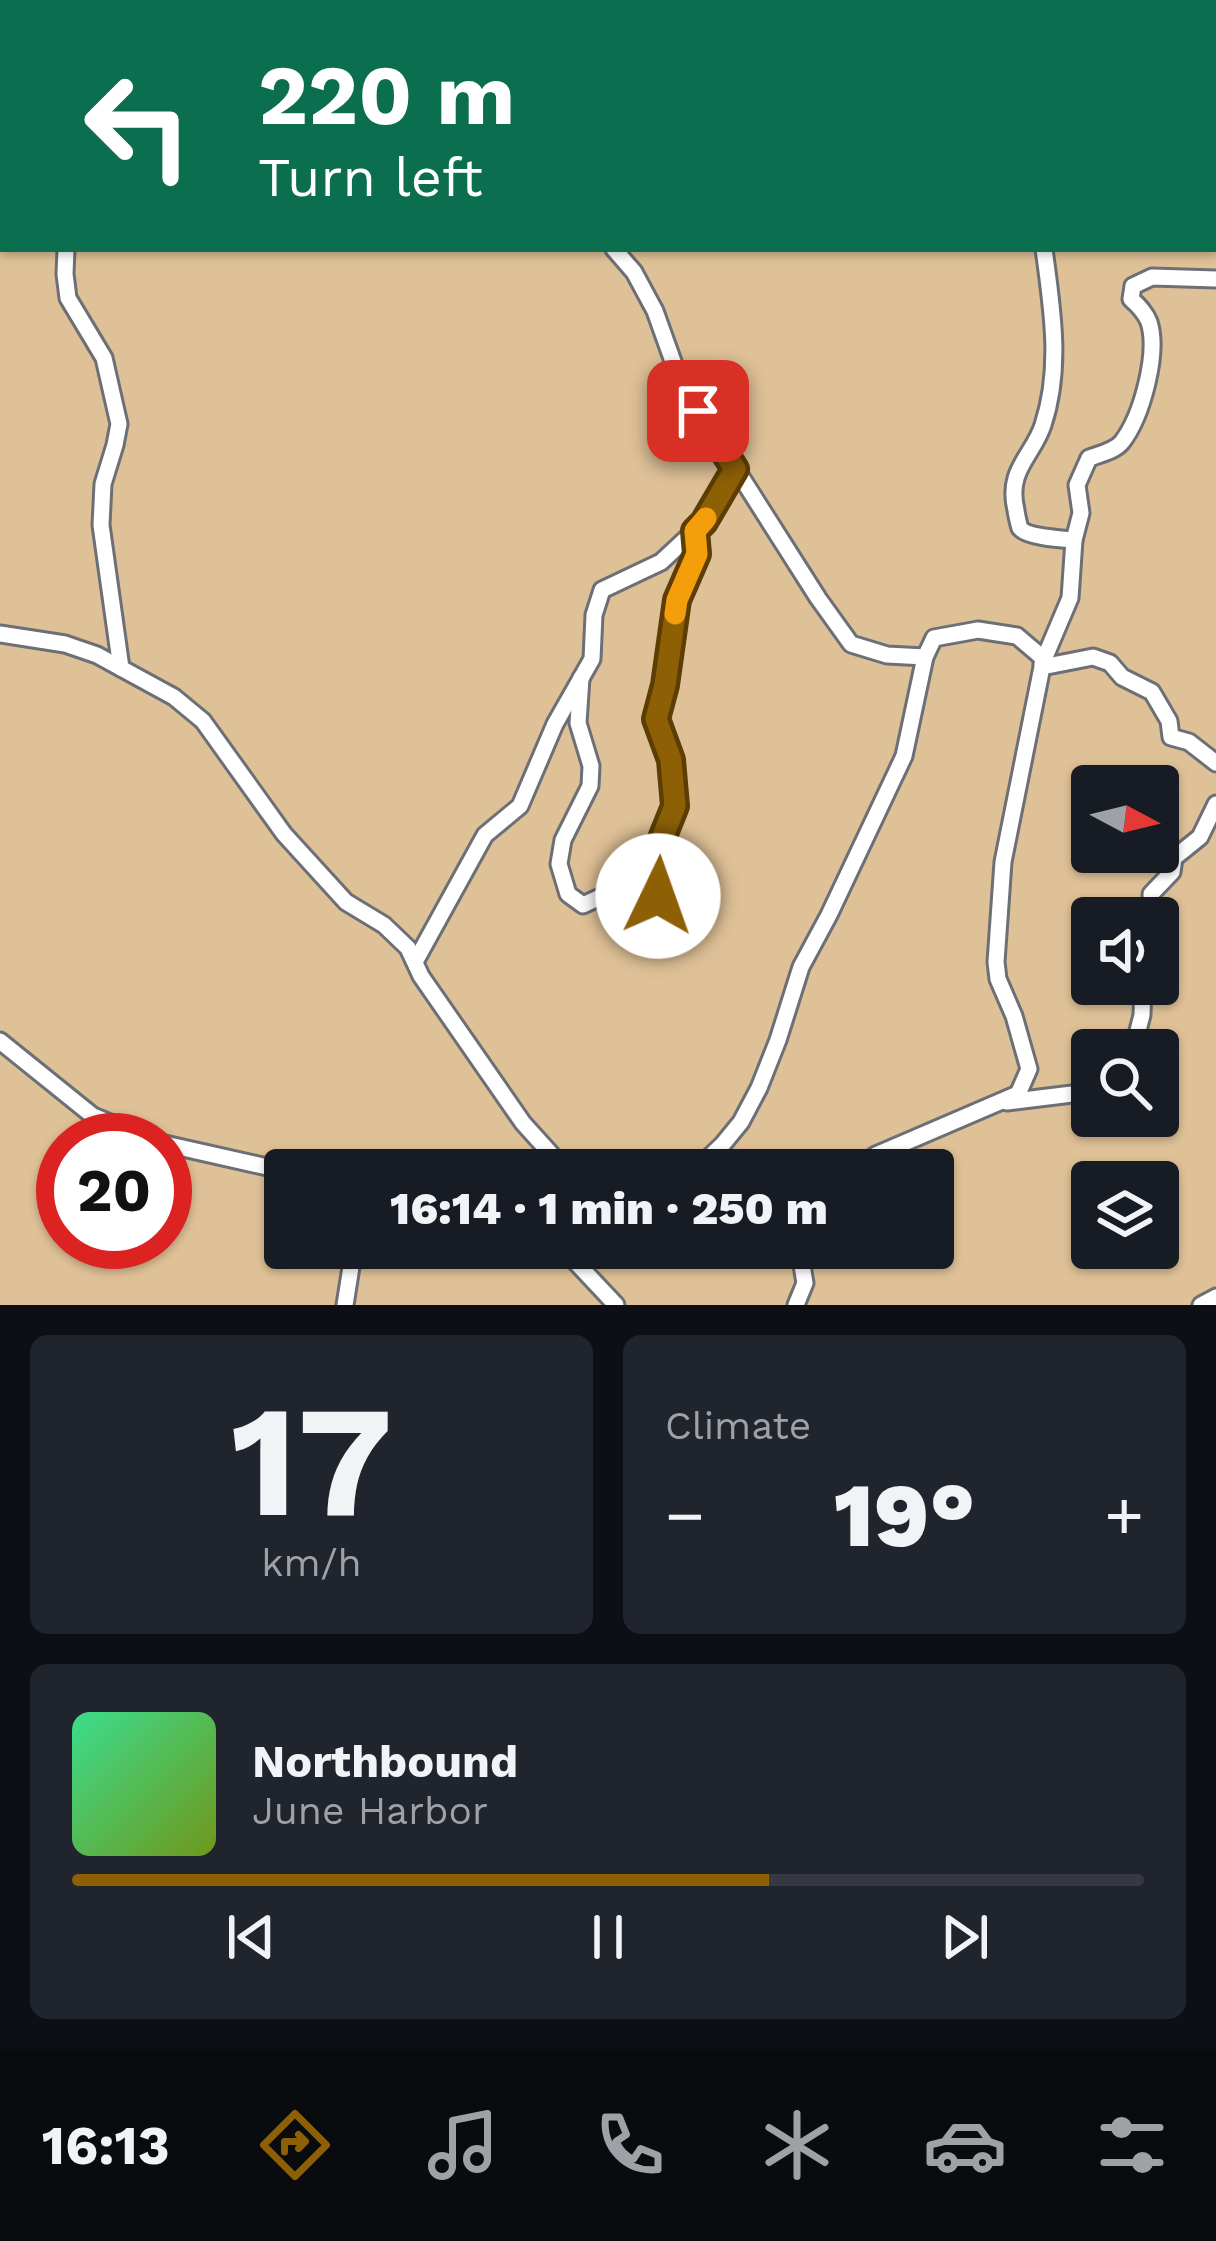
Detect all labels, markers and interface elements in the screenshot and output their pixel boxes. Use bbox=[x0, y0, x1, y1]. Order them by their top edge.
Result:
text: 220 m bbox=[258, 46, 515, 144]
icon: left bbox=[60, 48, 216, 204]
text: Turn left bbox=[258, 146, 483, 209]
pin bbox=[647, 360, 749, 462]
icon: arrive bbox=[665, 378, 731, 444]
north arrow bbox=[1071, 765, 1179, 873]
map controls bbox=[1071, 765, 1179, 1269]
position arrow bbox=[595, 833, 721, 959]
button: sound bbox=[1071, 897, 1179, 1005]
button: search bbox=[1071, 1029, 1179, 1137]
speed limit sign: 20 bbox=[36, 1113, 192, 1269]
button: layers bbox=[1071, 1161, 1179, 1269]
text: 16:14 · 1 min · 250 m bbox=[390, 1182, 828, 1235]
text: 17 bbox=[230, 1370, 393, 1553]
text: Climate bbox=[665, 1403, 811, 1448]
text: 19° bbox=[834, 1462, 975, 1568]
text: − bbox=[665, 1477, 705, 1554]
text: + bbox=[1104, 1477, 1144, 1554]
text: km/h bbox=[261, 1540, 362, 1585]
text: Northbound bbox=[252, 1735, 518, 1788]
text: June Harbor bbox=[252, 1788, 488, 1833]
icon: previous bbox=[218, 1904, 284, 1970]
icon: pause bbox=[575, 1904, 641, 1970]
icon: next bbox=[932, 1904, 998, 1970]
icon: directions bbox=[253, 2103, 337, 2187]
icon: music bbox=[421, 2103, 505, 2187]
icon: phone bbox=[588, 2103, 672, 2187]
icon: climate bbox=[755, 2103, 839, 2187]
icon: car bbox=[923, 2103, 1007, 2187]
icon: filters bbox=[1090, 2103, 1174, 2187]
text: 16:13 bbox=[42, 2114, 170, 2177]

